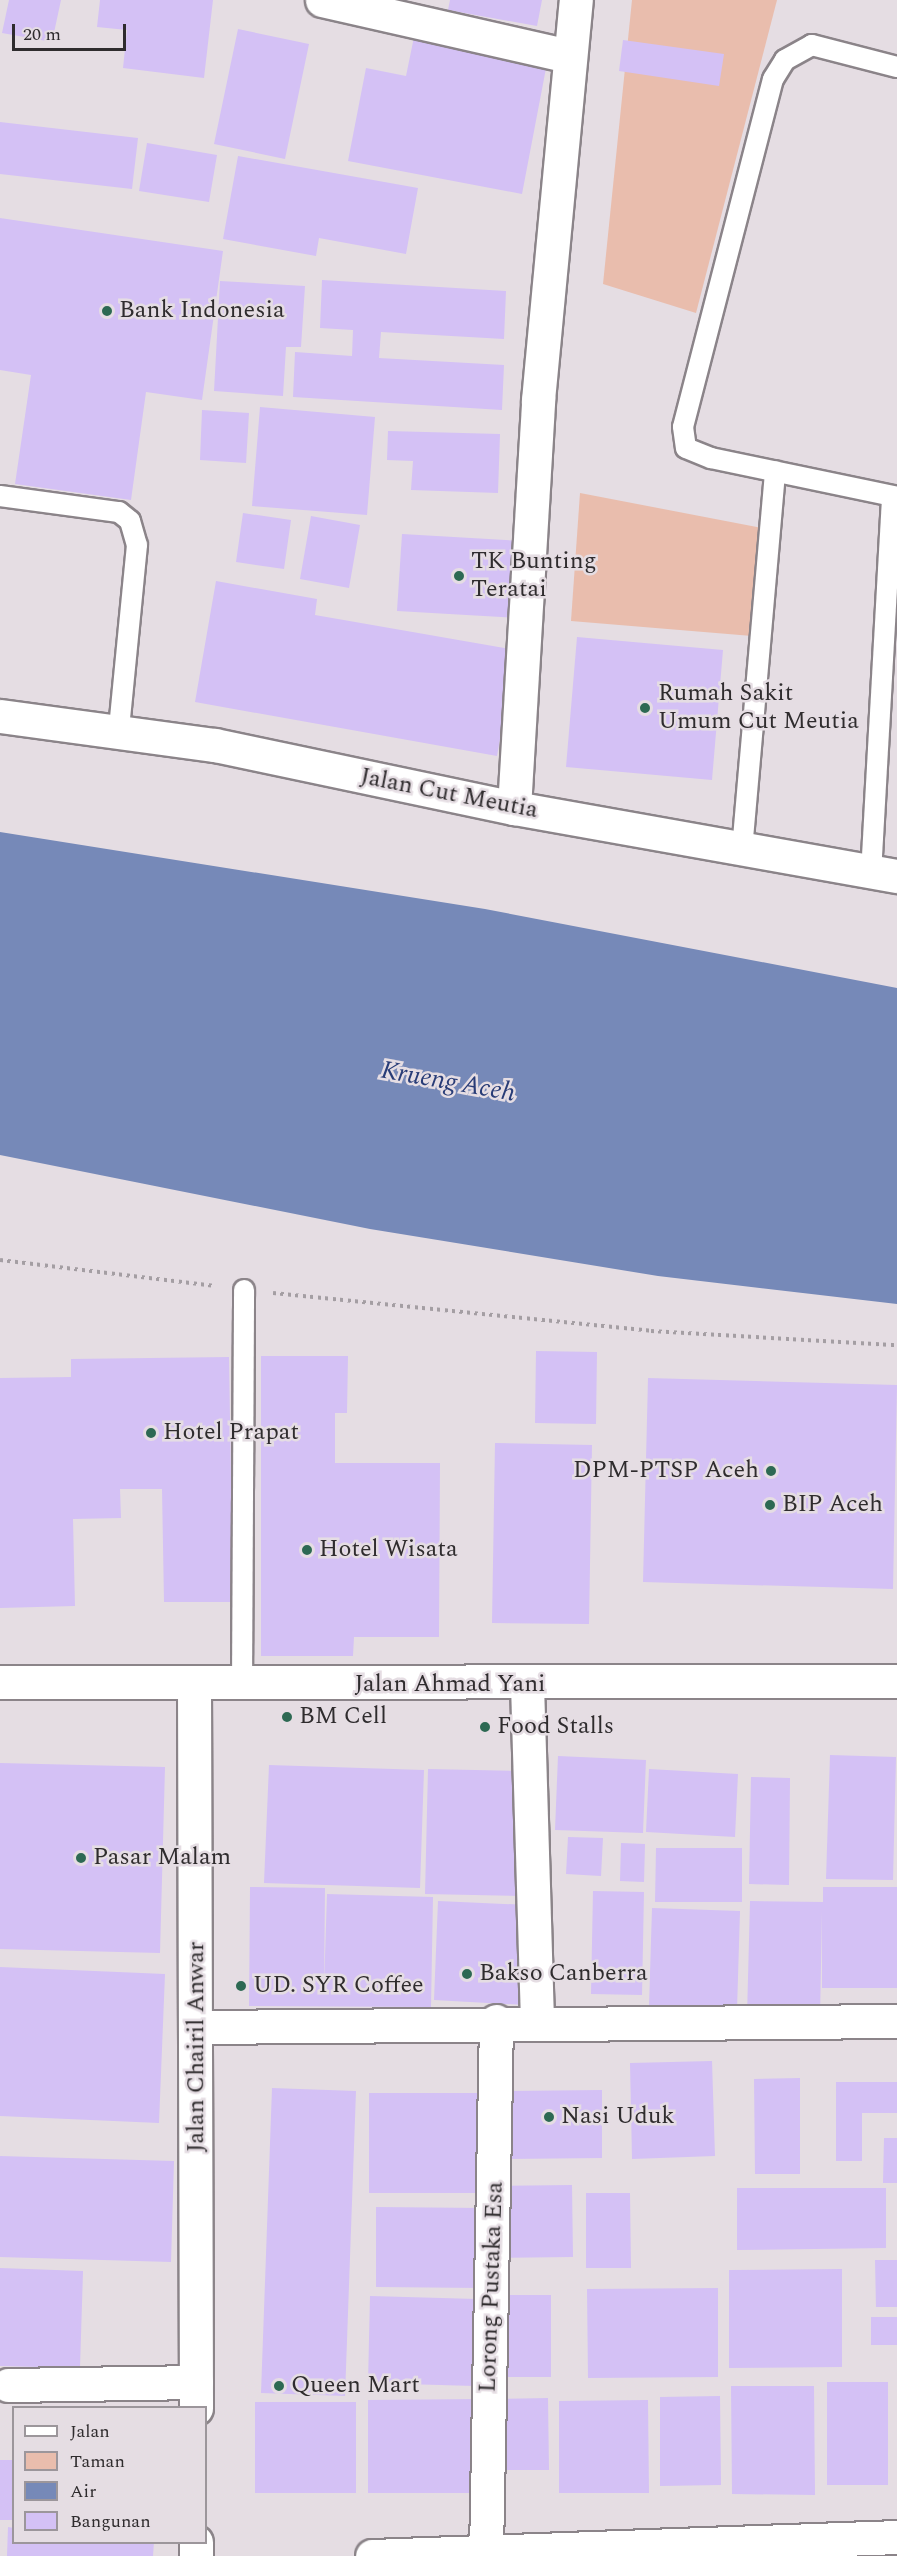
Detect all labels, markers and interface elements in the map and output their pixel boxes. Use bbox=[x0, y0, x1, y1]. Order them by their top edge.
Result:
scale bar bbox=[15, 12, 129, 50]
text: 20 m bbox=[23, 21, 61, 48]
place label: Bank Indonesia bbox=[119, 297, 285, 325]
marker: Bank Indonesia bbox=[100, 304, 114, 318]
place label: TK Bunting Teratai bbox=[471, 548, 597, 604]
marker: TK Bunting Teratai bbox=[452, 569, 466, 583]
place label: Rumah Sakit Umum Cut Meutia bbox=[658, 680, 859, 736]
marker: Rumah Sakit Umum Cut Meutia bbox=[636, 699, 654, 717]
street label: Jalan Cut Meutia bbox=[358, 763, 540, 825]
water label: Krueng Aceh bbox=[378, 1055, 518, 1109]
place label: Hotel Prapat bbox=[163, 1419, 299, 1447]
marker: Hotel Prapat bbox=[144, 1426, 158, 1440]
place label: DPM-PTSP Aceh bbox=[573, 1457, 759, 1485]
marker: DPM-PTSP Aceh bbox=[764, 1464, 778, 1478]
place label: BIP Aceh bbox=[782, 1491, 883, 1519]
marker: BIP Aceh bbox=[763, 1498, 777, 1512]
place label: Hotel Wisata bbox=[319, 1536, 458, 1564]
marker: Hotel Wisata bbox=[300, 1543, 314, 1557]
street label: Jalan Ahmad Yani bbox=[354, 1671, 546, 1699]
place label: BM Cell bbox=[299, 1703, 387, 1731]
marker: BM Cell bbox=[280, 1710, 294, 1724]
place label: Food Stalls bbox=[497, 1713, 614, 1741]
marker: Food Stalls bbox=[478, 1720, 492, 1734]
place label: Pasar Malam bbox=[93, 1844, 231, 1872]
marker: Pasar Malam bbox=[74, 1851, 88, 1865]
street label: Jalan Chairil Anwar bbox=[183, 1942, 211, 2152]
place label: Bakso Canberra bbox=[479, 1960, 648, 1988]
marker: Bakso Canberra bbox=[460, 1967, 474, 1981]
place label: UD. SYR Coffee bbox=[253, 1972, 424, 2000]
marker: UD. SYR Coffee bbox=[234, 1979, 248, 1993]
place label: Nasi Uduk bbox=[561, 2103, 675, 2131]
marker: Nasi Uduk bbox=[542, 2110, 556, 2124]
street label: Lorong Pustaka Esa bbox=[474, 2181, 510, 2393]
place label: Queen Mart bbox=[291, 2372, 420, 2400]
marker: Queen Mart bbox=[272, 2379, 286, 2393]
legend bbox=[12, 2406, 207, 2544]
text: Jalan bbox=[70, 2418, 110, 2445]
text: Taman bbox=[70, 2448, 125, 2475]
text: Air bbox=[70, 2478, 96, 2505]
text: Bangunan bbox=[70, 2508, 151, 2535]

